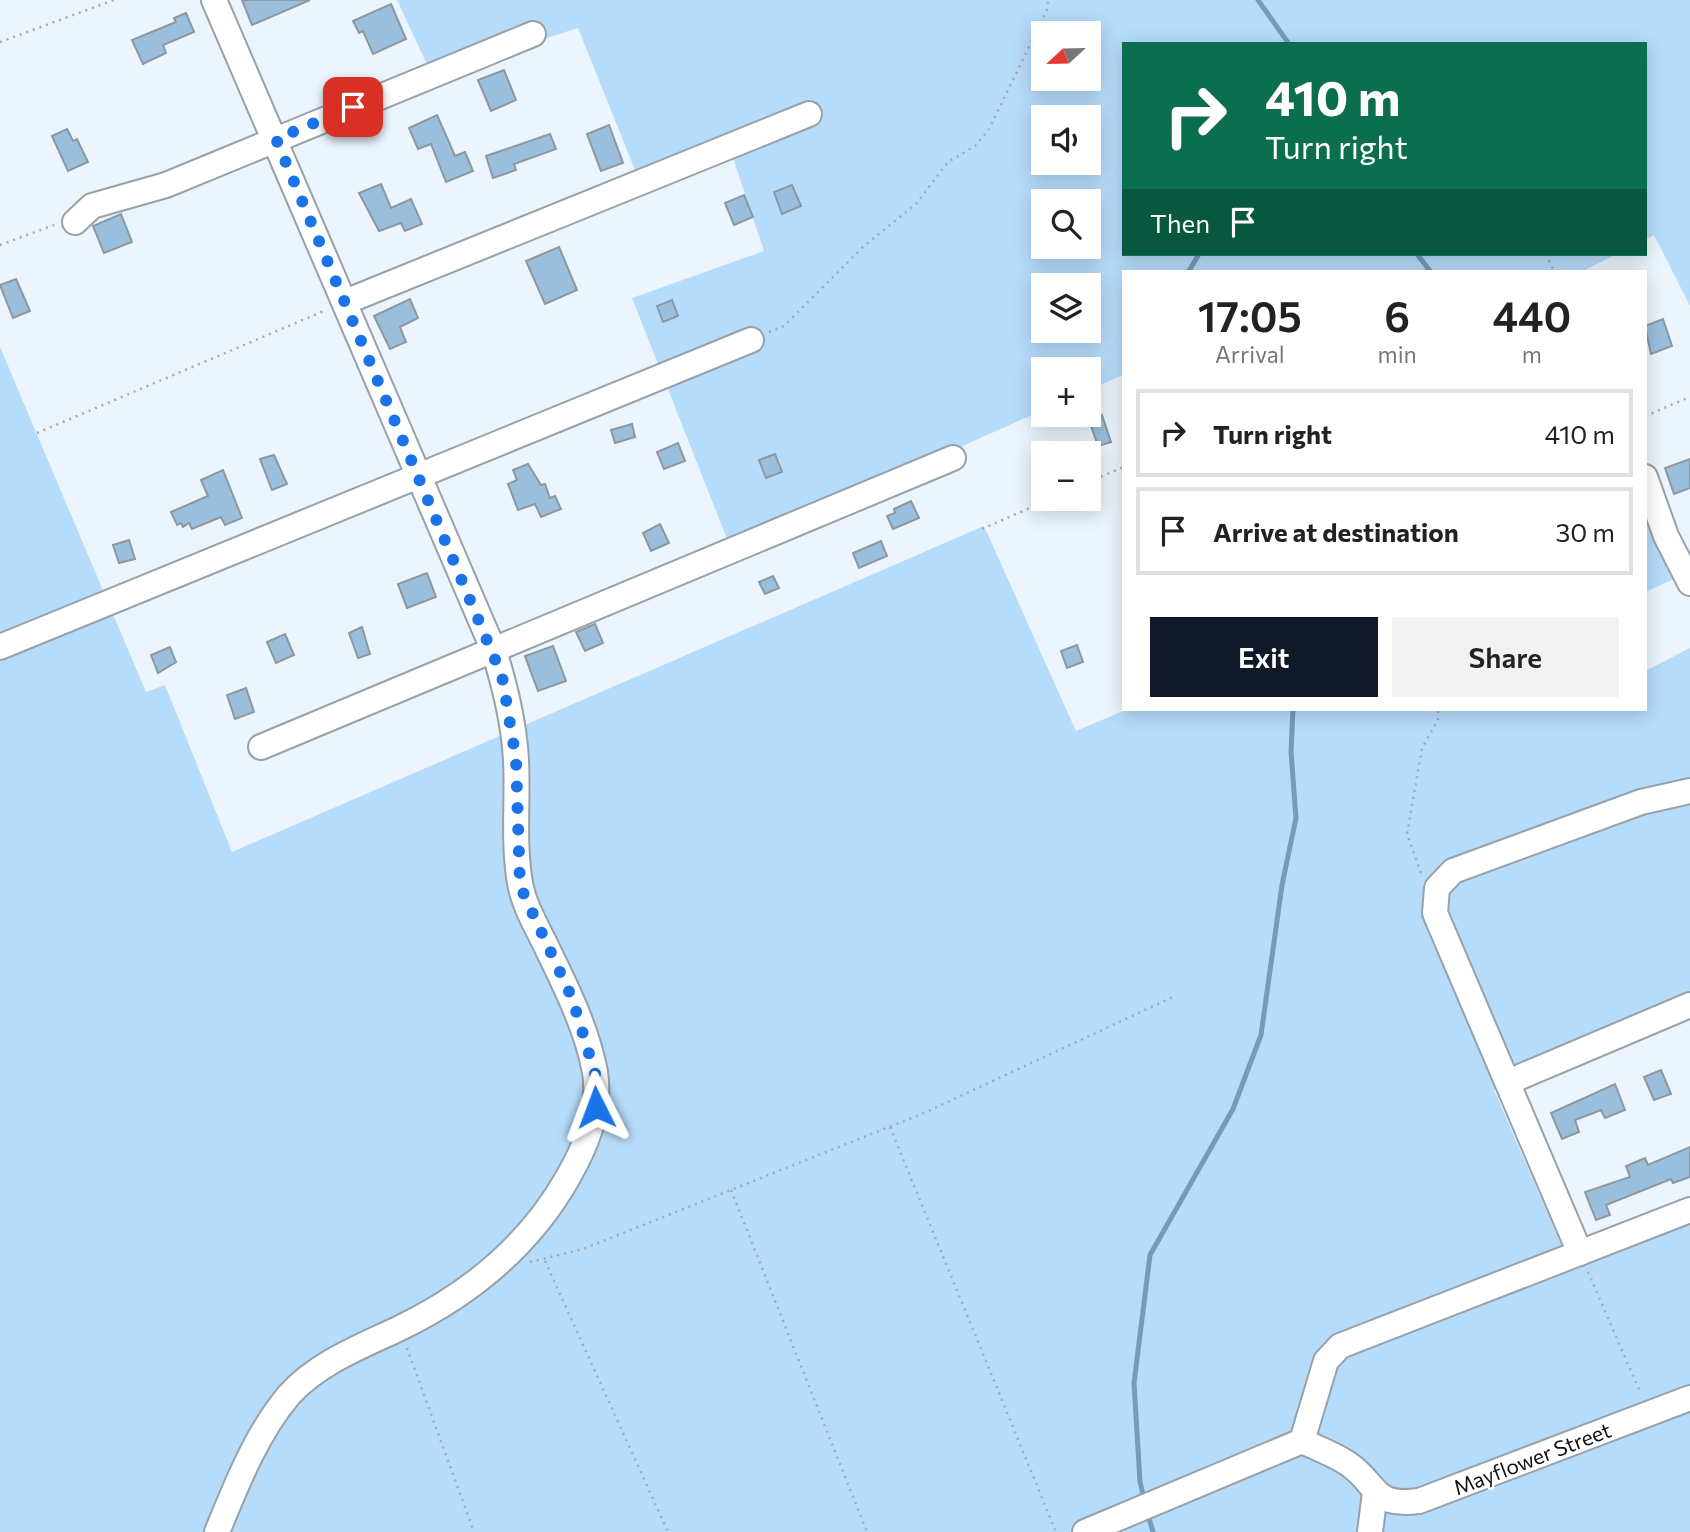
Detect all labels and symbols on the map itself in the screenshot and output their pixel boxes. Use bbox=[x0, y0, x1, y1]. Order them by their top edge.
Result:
north arrow bbox=[1031, 21, 1101, 91]
pin bbox=[323, 77, 383, 137]
position arrow bbox=[559, 1070, 633, 1144]
street label: Mayflower Street bbox=[1450, 1416, 1614, 1500]

